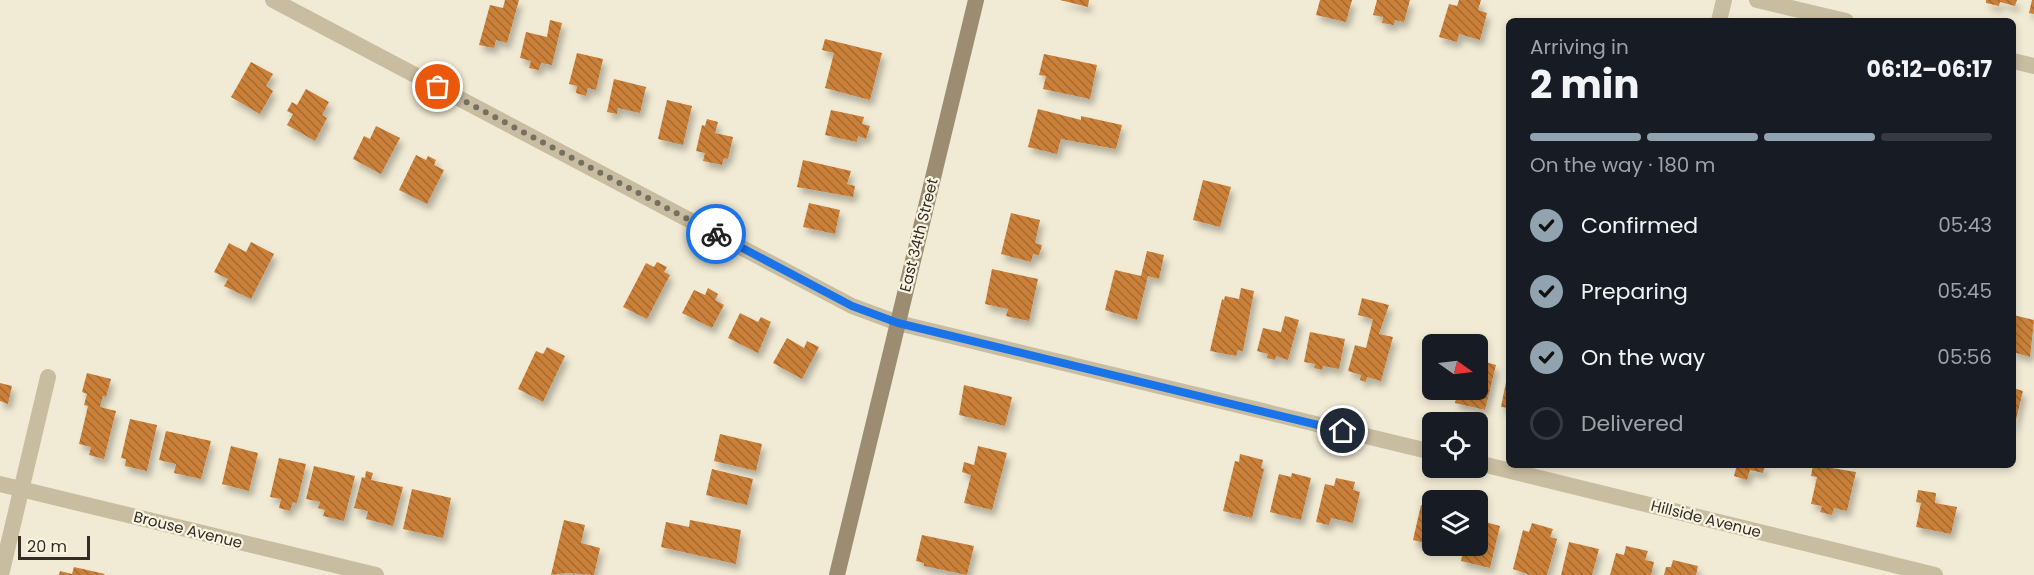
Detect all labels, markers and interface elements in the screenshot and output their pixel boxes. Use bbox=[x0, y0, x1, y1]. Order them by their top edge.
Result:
text: Arriving in bbox=[1530, 33, 1629, 61]
text: 06:12–06:17 bbox=[1867, 54, 1992, 85]
text: 2 min bbox=[1530, 57, 1640, 112]
pin bbox=[412, 61, 463, 112]
icon: bag bbox=[421, 70, 454, 103]
text: On the way · 180 m bbox=[1530, 151, 1715, 179]
street label: East 34th Street bbox=[894, 176, 943, 294]
courier bbox=[686, 204, 746, 264]
icon: check bbox=[1530, 209, 1563, 242]
text: Confirmed bbox=[1581, 210, 1698, 241]
text: 05:43 bbox=[1938, 211, 1992, 239]
icon: bike bbox=[700, 218, 733, 251]
icon: check bbox=[1530, 275, 1563, 308]
text: Preparing bbox=[1581, 276, 1688, 307]
text: 05:45 bbox=[1937, 277, 1992, 305]
north arrow bbox=[1422, 334, 1488, 400]
map controls bbox=[1422, 334, 1488, 556]
icon: check bbox=[1530, 341, 1563, 374]
text: On the way bbox=[1581, 342, 1705, 373]
text: 05:56 bbox=[1937, 343, 1992, 371]
pin bbox=[1317, 405, 1368, 456]
text: Delivered bbox=[1581, 408, 1684, 439]
button: locate bbox=[1422, 412, 1488, 478]
icon: home bbox=[1326, 414, 1359, 447]
button: layers bbox=[1422, 490, 1488, 556]
street label: Hillside Avenue bbox=[1649, 495, 1763, 542]
street label: Brouse Avenue bbox=[132, 506, 245, 553]
scale bar bbox=[18, 533, 90, 560]
text: 20 m bbox=[27, 535, 67, 558]

